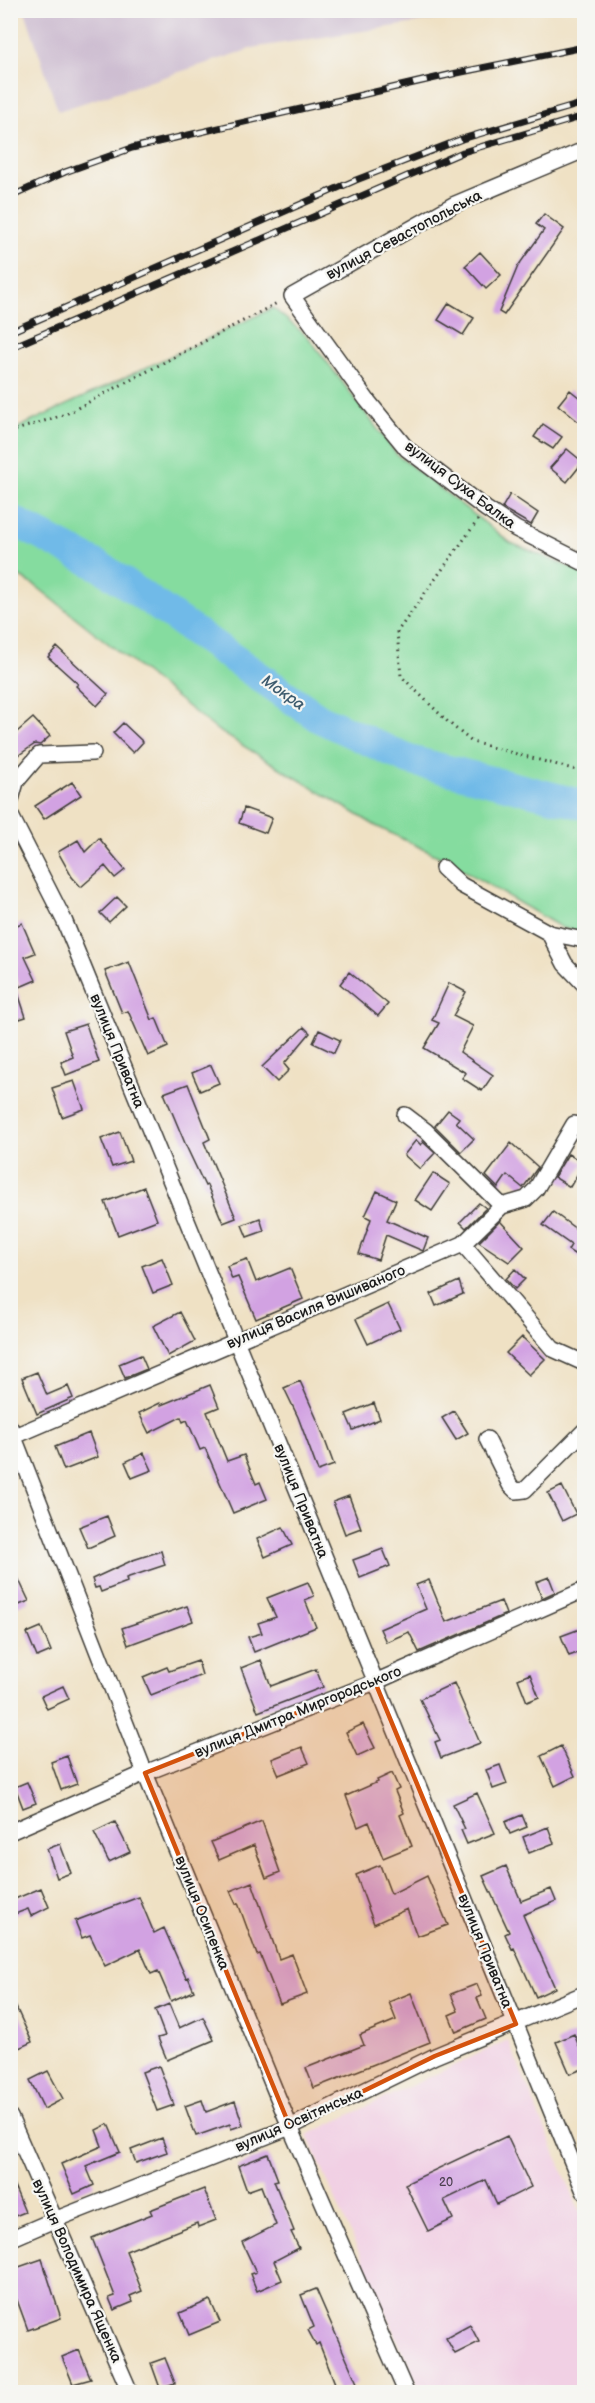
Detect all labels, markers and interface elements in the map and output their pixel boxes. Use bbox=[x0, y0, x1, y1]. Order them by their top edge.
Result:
street label: вулиця Севастопольська bbox=[323, 186, 485, 284]
street label: вулиця Суха Балка bbox=[401, 437, 519, 533]
water label: Мокра bbox=[258, 671, 308, 715]
street label: вулиця Приватна bbox=[85, 991, 149, 1111]
street label: вулиця Василя Вишиваного bbox=[224, 1261, 408, 1353]
street label: вулиця Приватна bbox=[269, 1441, 333, 1561]
street label: вулиця Дмитра Миргородського bbox=[192, 1662, 404, 1762]
street label: вулиця Осипенка bbox=[170, 1853, 234, 1973]
street label: вулиця Приватна bbox=[453, 1891, 517, 2011]
street label: вулиця Освітянська bbox=[232, 2083, 366, 2157]
house number: 20 bbox=[439, 2175, 453, 2190]
street label: вулиця Володимира Ященка bbox=[28, 2176, 126, 2366]

